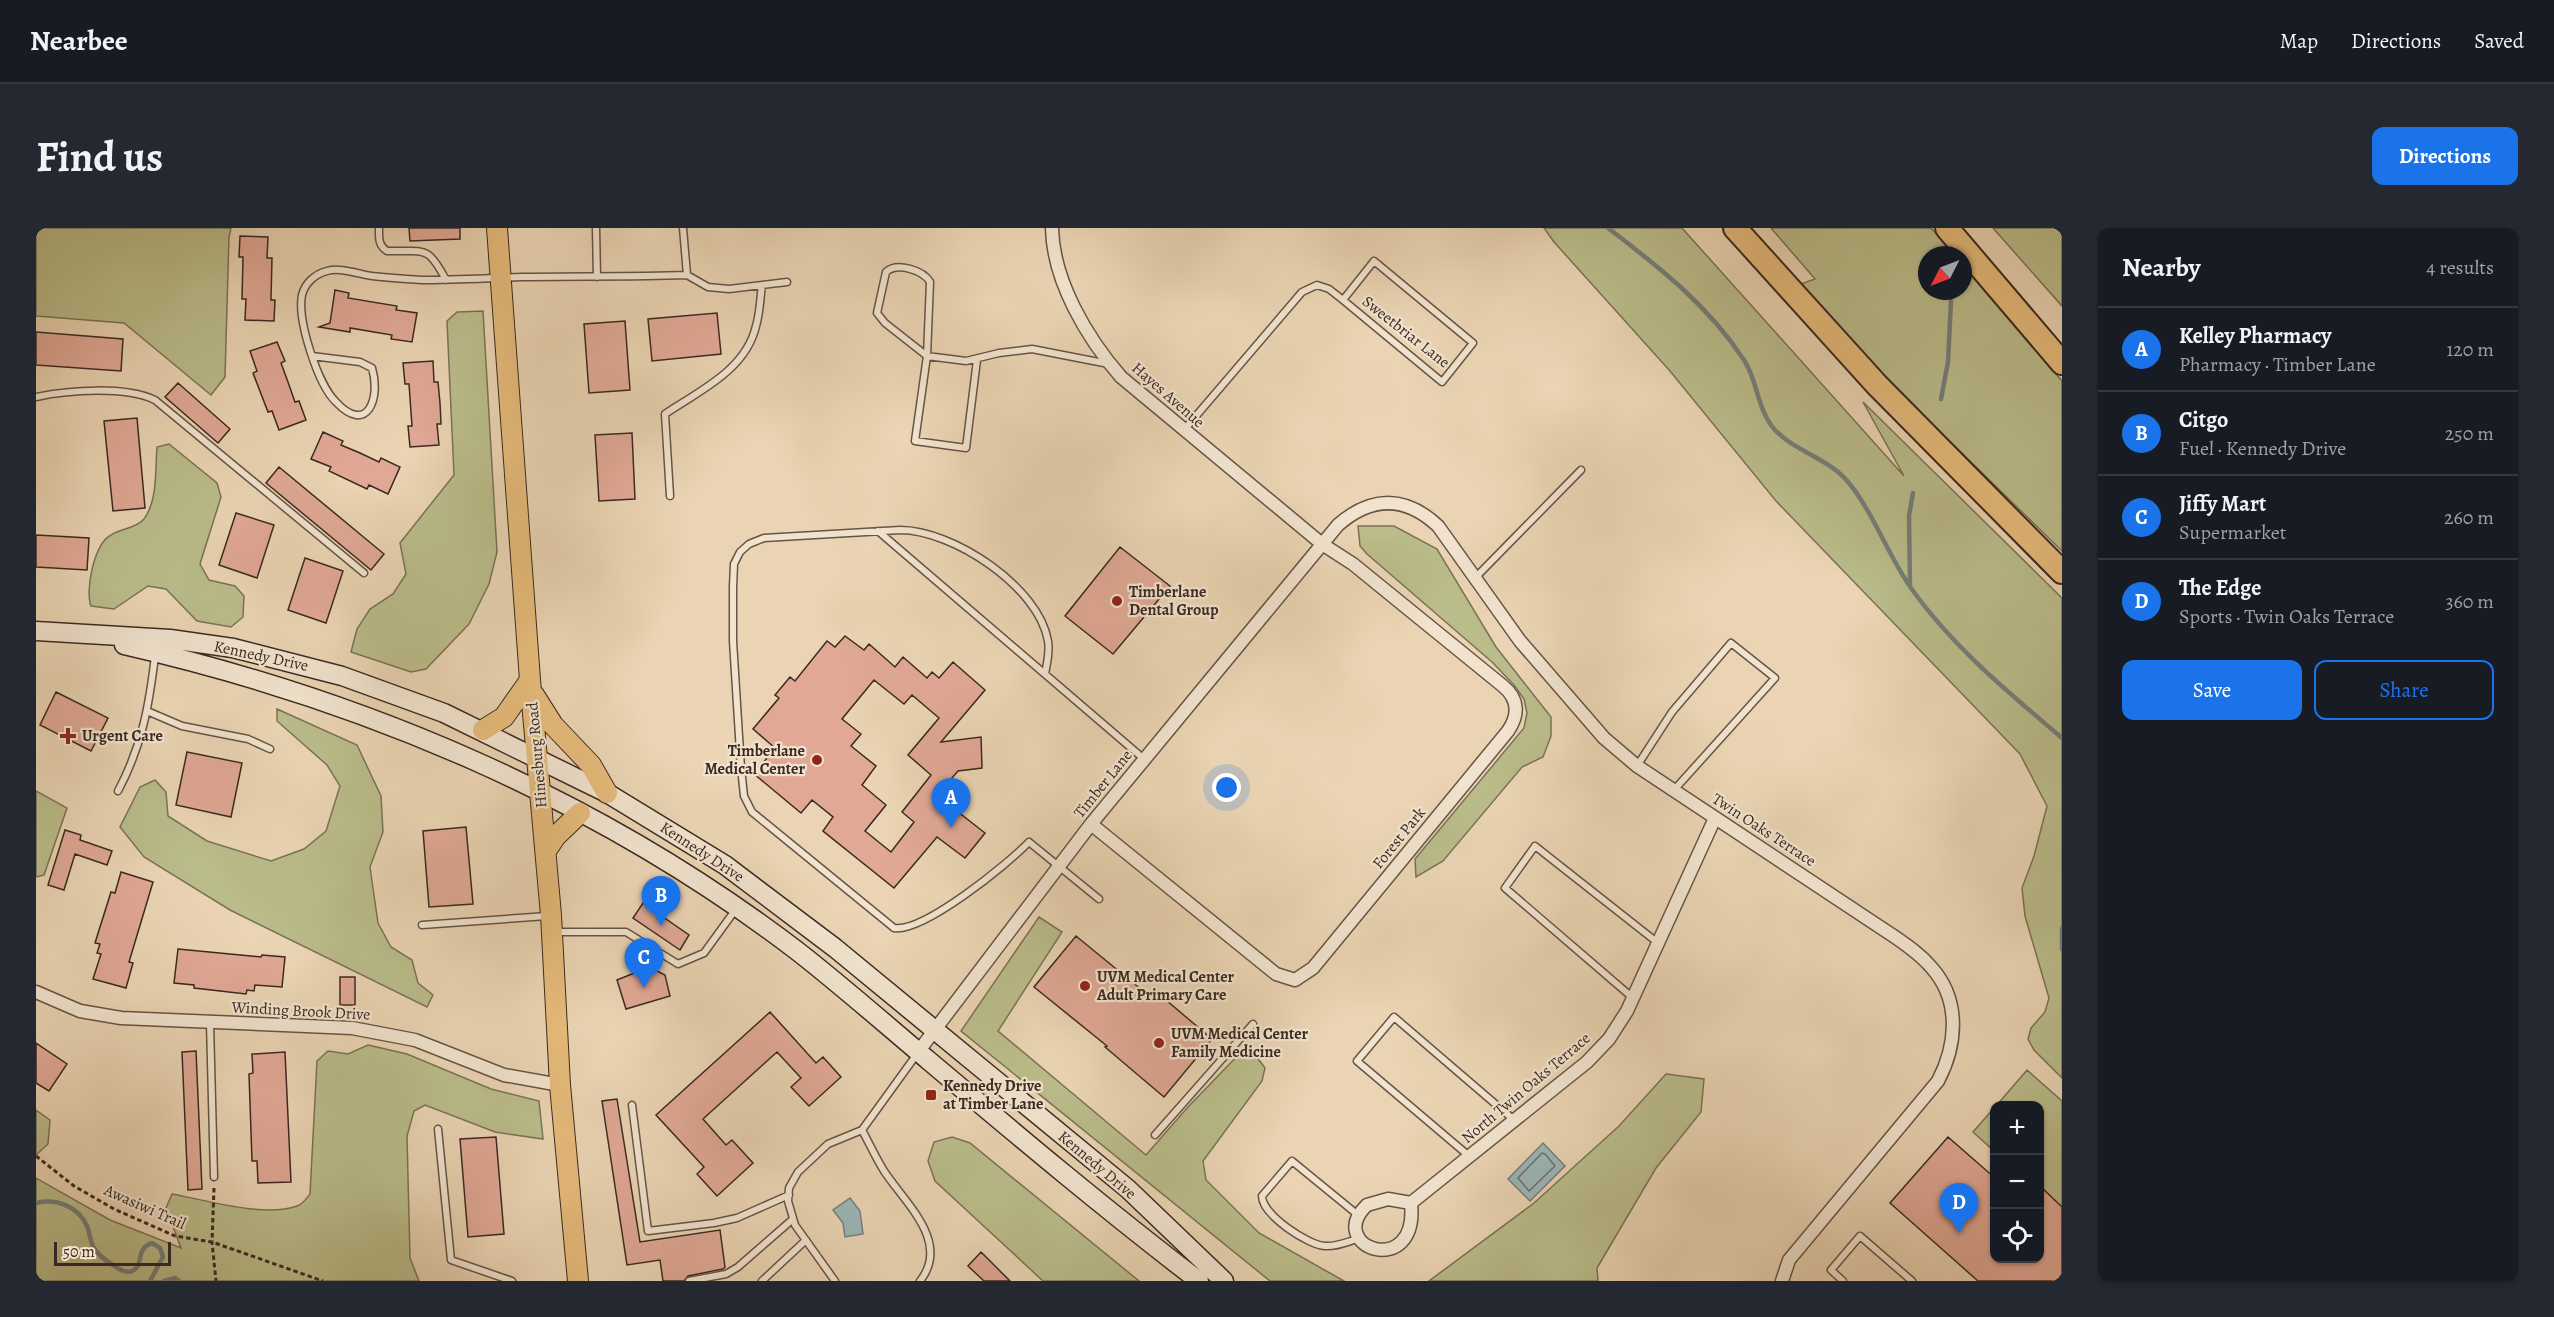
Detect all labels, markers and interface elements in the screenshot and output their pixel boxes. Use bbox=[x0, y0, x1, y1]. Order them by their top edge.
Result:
text: Nearbee bbox=[30, 22, 128, 60]
text: Map bbox=[2280, 27, 2318, 55]
text: Directions bbox=[2351, 27, 2441, 55]
text: Saved bbox=[2474, 27, 2524, 55]
button: Directions bbox=[2372, 127, 2518, 185]
text: Find us bbox=[36, 128, 163, 185]
north arrow bbox=[1918, 246, 1972, 300]
text: Nearby bbox=[2122, 250, 2201, 285]
text: 4 results bbox=[2426, 254, 2494, 281]
street label: Sweetbriar Lane bbox=[1358, 291, 1454, 373]
text: Kelley Pharmacy bbox=[2179, 321, 2332, 351]
text: A bbox=[2135, 336, 2148, 363]
text: 120 m bbox=[2446, 336, 2494, 363]
text: Pharmacy · Timber Lane bbox=[2179, 351, 2376, 378]
street label: Hayes Avenue bbox=[1127, 357, 1209, 433]
text: Citgo bbox=[2179, 405, 2228, 435]
text: B bbox=[2135, 420, 2148, 447]
text: 250 m bbox=[2445, 420, 2494, 447]
text: Fuel · Kennedy Drive bbox=[2179, 435, 2346, 462]
text: Jiffy Mart bbox=[2179, 489, 2266, 519]
text: C bbox=[2135, 504, 2148, 531]
text: 260 m bbox=[2444, 504, 2494, 531]
text: Supermarket bbox=[2179, 519, 2286, 546]
text: The Edge bbox=[2179, 573, 2261, 603]
place label: Timberlane Dental Group bbox=[1129, 581, 1219, 621]
text: D bbox=[2135, 588, 2148, 615]
text: 360 m bbox=[2445, 588, 2494, 615]
marker: Timberlane Dental Group bbox=[1110, 594, 1124, 608]
text: Sports · Twin Oaks Terrace bbox=[2179, 603, 2394, 630]
street label: Kennedy Drive bbox=[212, 635, 310, 677]
button: Save bbox=[2122, 660, 2302, 720]
button: Share bbox=[2314, 660, 2494, 720]
street label: Hinesburg Road bbox=[521, 701, 553, 809]
place label: Urgent Care bbox=[82, 725, 163, 747]
marker: Urgent Care bbox=[59, 727, 77, 745]
place label: Timberlane Medical Center bbox=[704, 740, 805, 780]
street label: Timber Lane bbox=[1069, 745, 1137, 823]
marker: Timberlane Medical Center bbox=[810, 753, 824, 767]
your location bbox=[1212, 773, 1241, 802]
pin: A bbox=[932, 778, 970, 828]
street label: Twin Oaks Terrace bbox=[1708, 788, 1820, 872]
street label: Forest Park bbox=[1367, 802, 1431, 873]
street label: Kennedy Drive bbox=[656, 817, 748, 887]
pin: B bbox=[642, 876, 680, 926]
pin: C bbox=[624, 938, 664, 988]
place label: UVM Medical Center Adult Primary Care bbox=[1096, 966, 1235, 1006]
marker: UVM Medical Center Adult Primary Care bbox=[1078, 979, 1092, 993]
street label: Winding Brook Drive bbox=[230, 996, 371, 1026]
place label: UVM Medical Center Family Medicine bbox=[1171, 1023, 1309, 1063]
street label: North Twin Oaks Terrace bbox=[1457, 1027, 1595, 1149]
marker: UVM Medical Center Family Medicine bbox=[1152, 1036, 1166, 1050]
place label: Kennedy Drive at Timber Lane bbox=[943, 1075, 1043, 1115]
marker: Kennedy Drive at Timber Lane bbox=[924, 1088, 938, 1102]
map controls bbox=[1990, 1101, 2044, 1263]
button: + bbox=[1990, 1101, 2044, 1155]
street label: Kennedy Drive bbox=[1053, 1126, 1141, 1204]
button: − bbox=[1990, 1155, 2044, 1209]
street label: Awasiwi Trail bbox=[100, 1179, 190, 1235]
pin: D bbox=[1940, 1184, 1978, 1233]
button: locate bbox=[1990, 1209, 2044, 1263]
scale bar bbox=[54, 1239, 171, 1266]
text: 50 m bbox=[63, 1241, 95, 1263]

